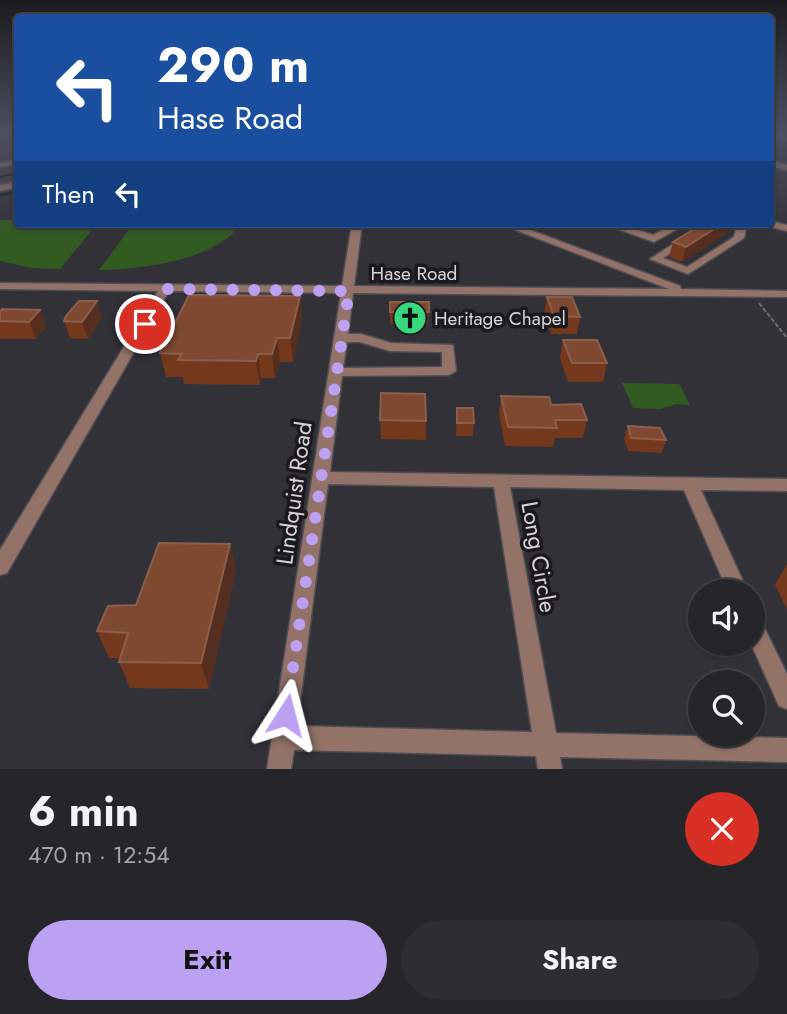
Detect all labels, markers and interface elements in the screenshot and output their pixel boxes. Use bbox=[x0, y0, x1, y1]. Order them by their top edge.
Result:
text: 290 m bbox=[157, 30, 309, 100]
icon: left bbox=[42, 42, 133, 133]
text: Hase Road bbox=[157, 95, 303, 141]
text: Then bbox=[42, 175, 95, 213]
icon: left bbox=[109, 175, 147, 213]
street label: Hase Road bbox=[371, 260, 457, 287]
pin bbox=[115, 294, 175, 354]
church icon: Heritage Chapel bbox=[391, 299, 429, 337]
icon: arrive bbox=[126, 305, 164, 343]
place label: Heritage Chapel bbox=[434, 305, 566, 332]
street label: Lindquist Road bbox=[267, 419, 321, 567]
street label: Long Circle bbox=[512, 499, 566, 615]
map controls bbox=[688, 579, 765, 747]
button: sound bbox=[688, 579, 765, 656]
button: search bbox=[688, 670, 765, 747]
position arrow bbox=[249, 678, 323, 752]
text: 6 min bbox=[28, 781, 139, 842]
button: close bbox=[685, 792, 759, 866]
text: 470 m · 12:54 bbox=[28, 838, 170, 872]
button: Exit bbox=[28, 920, 387, 1000]
button: Share bbox=[401, 920, 759, 1000]

